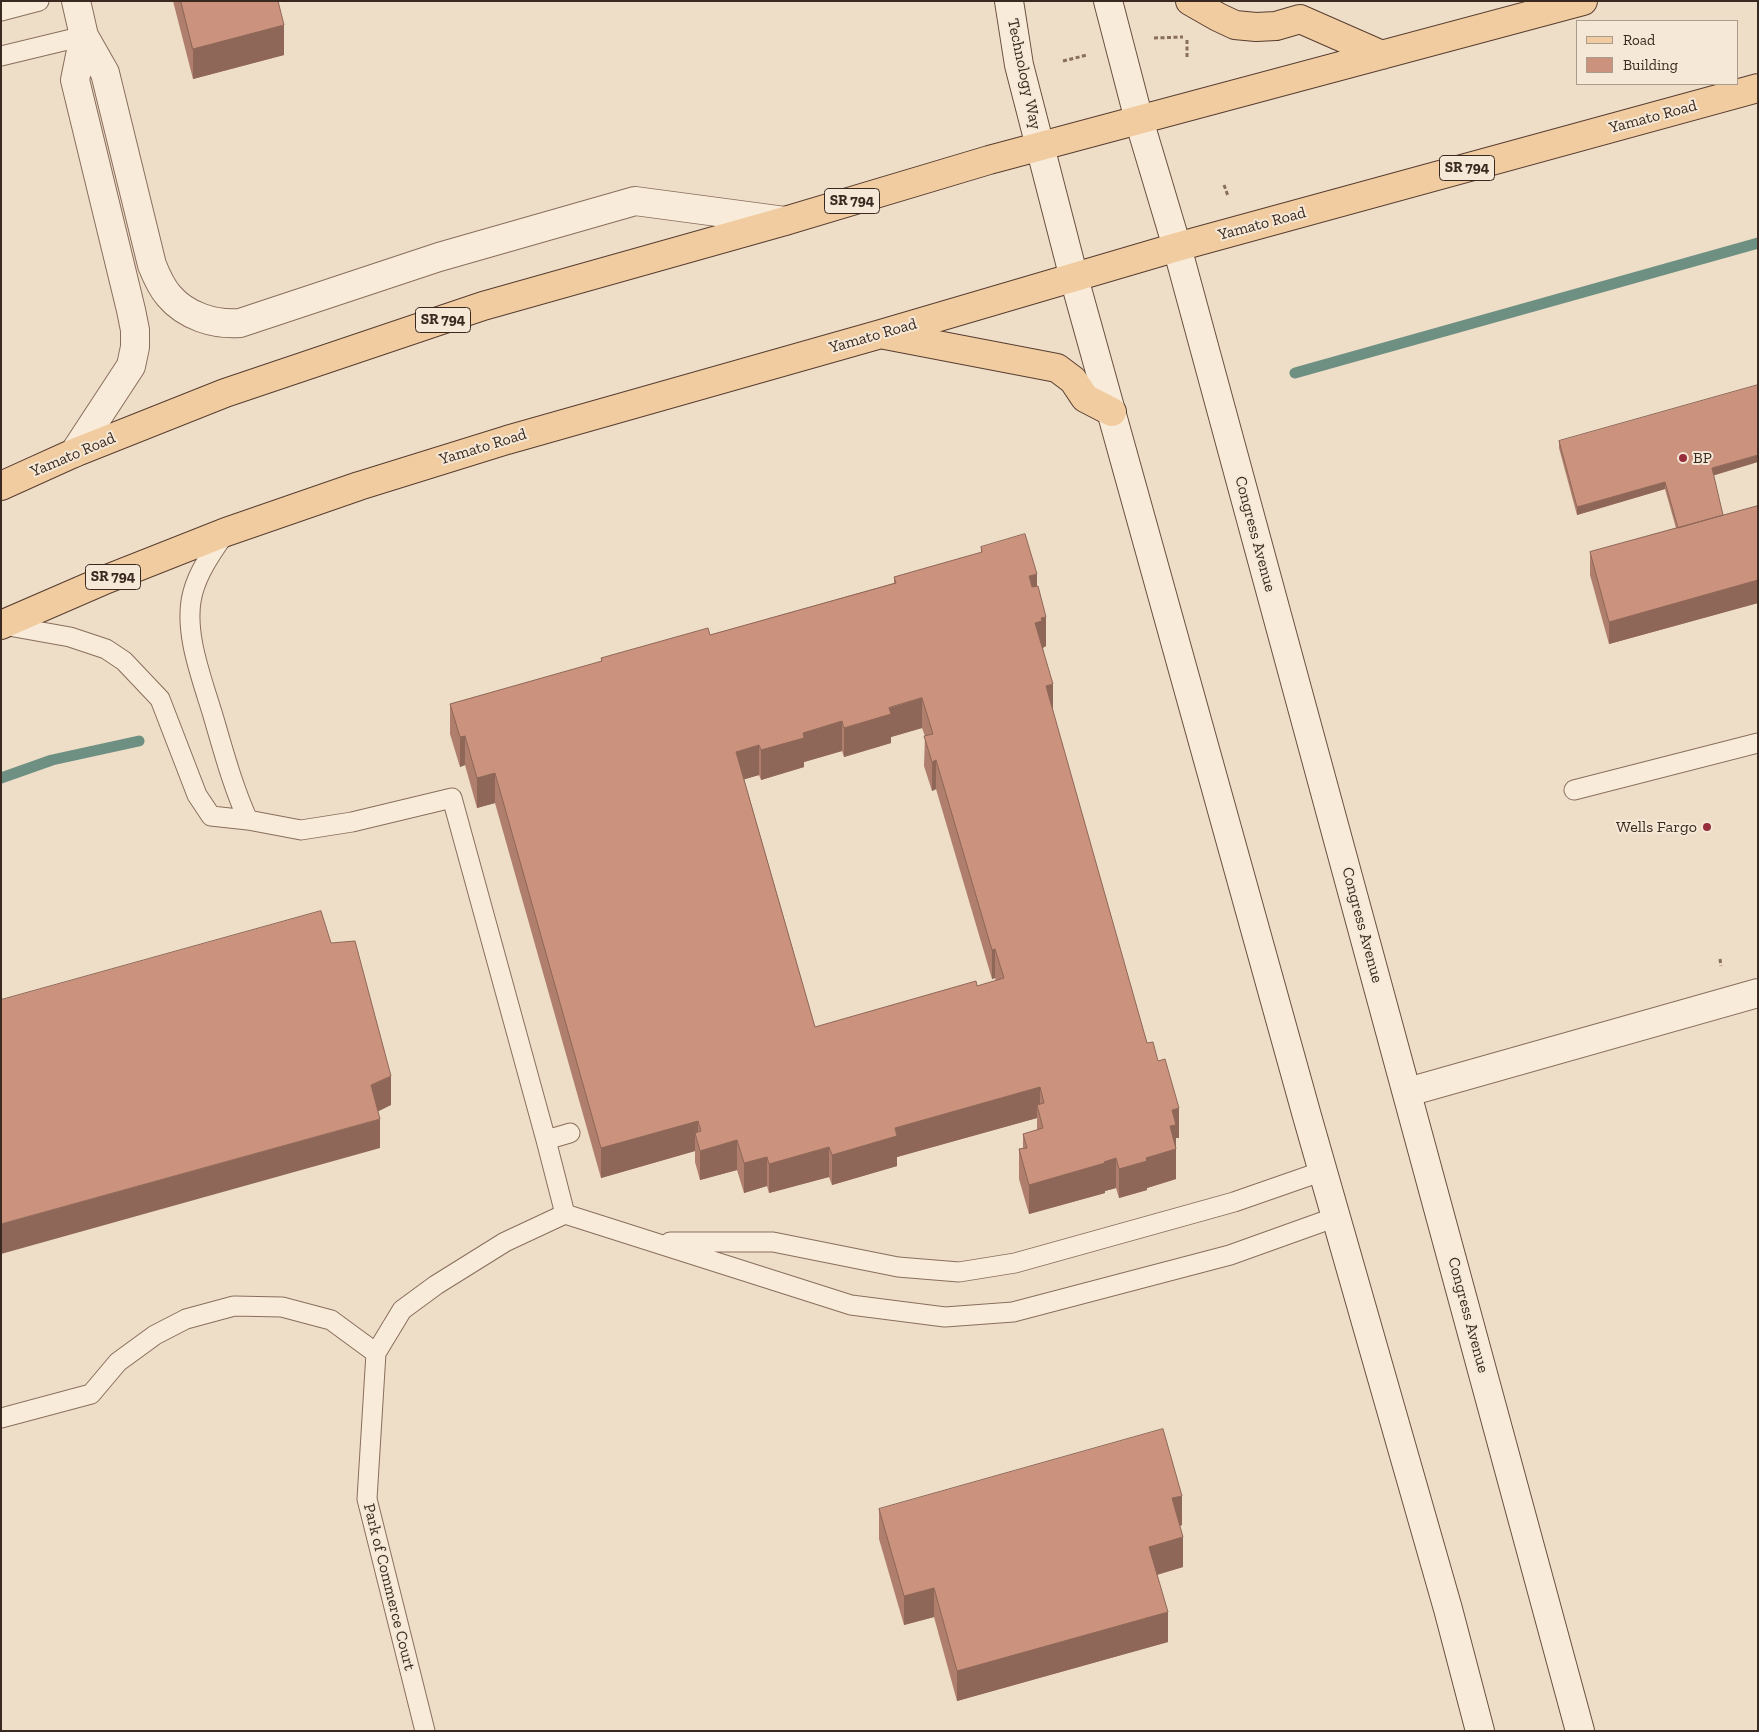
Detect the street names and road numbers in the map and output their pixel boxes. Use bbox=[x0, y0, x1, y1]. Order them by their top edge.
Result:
street label: Technology Way bbox=[1003, 17, 1045, 131]
street label: Yamato Road bbox=[1607, 96, 1699, 138]
road number: SR 794 bbox=[1440, 156, 1494, 180]
road number: SR 794 bbox=[824, 188, 880, 214]
street label: Yamato Road bbox=[1216, 203, 1308, 245]
road number: SR 794 bbox=[416, 308, 470, 332]
street label: Yamato Road bbox=[827, 314, 919, 358]
street label: Yamato Road bbox=[437, 425, 529, 469]
street label: Yamato Road bbox=[28, 429, 118, 481]
street label: Congress Avenue bbox=[1230, 474, 1280, 594]
road number: SR 794 bbox=[86, 564, 140, 590]
street label: Congress Avenue bbox=[1337, 865, 1387, 985]
street label: Congress Avenue bbox=[1443, 1255, 1493, 1375]
street label: Park of Commerce Court bbox=[359, 1501, 419, 1673]

